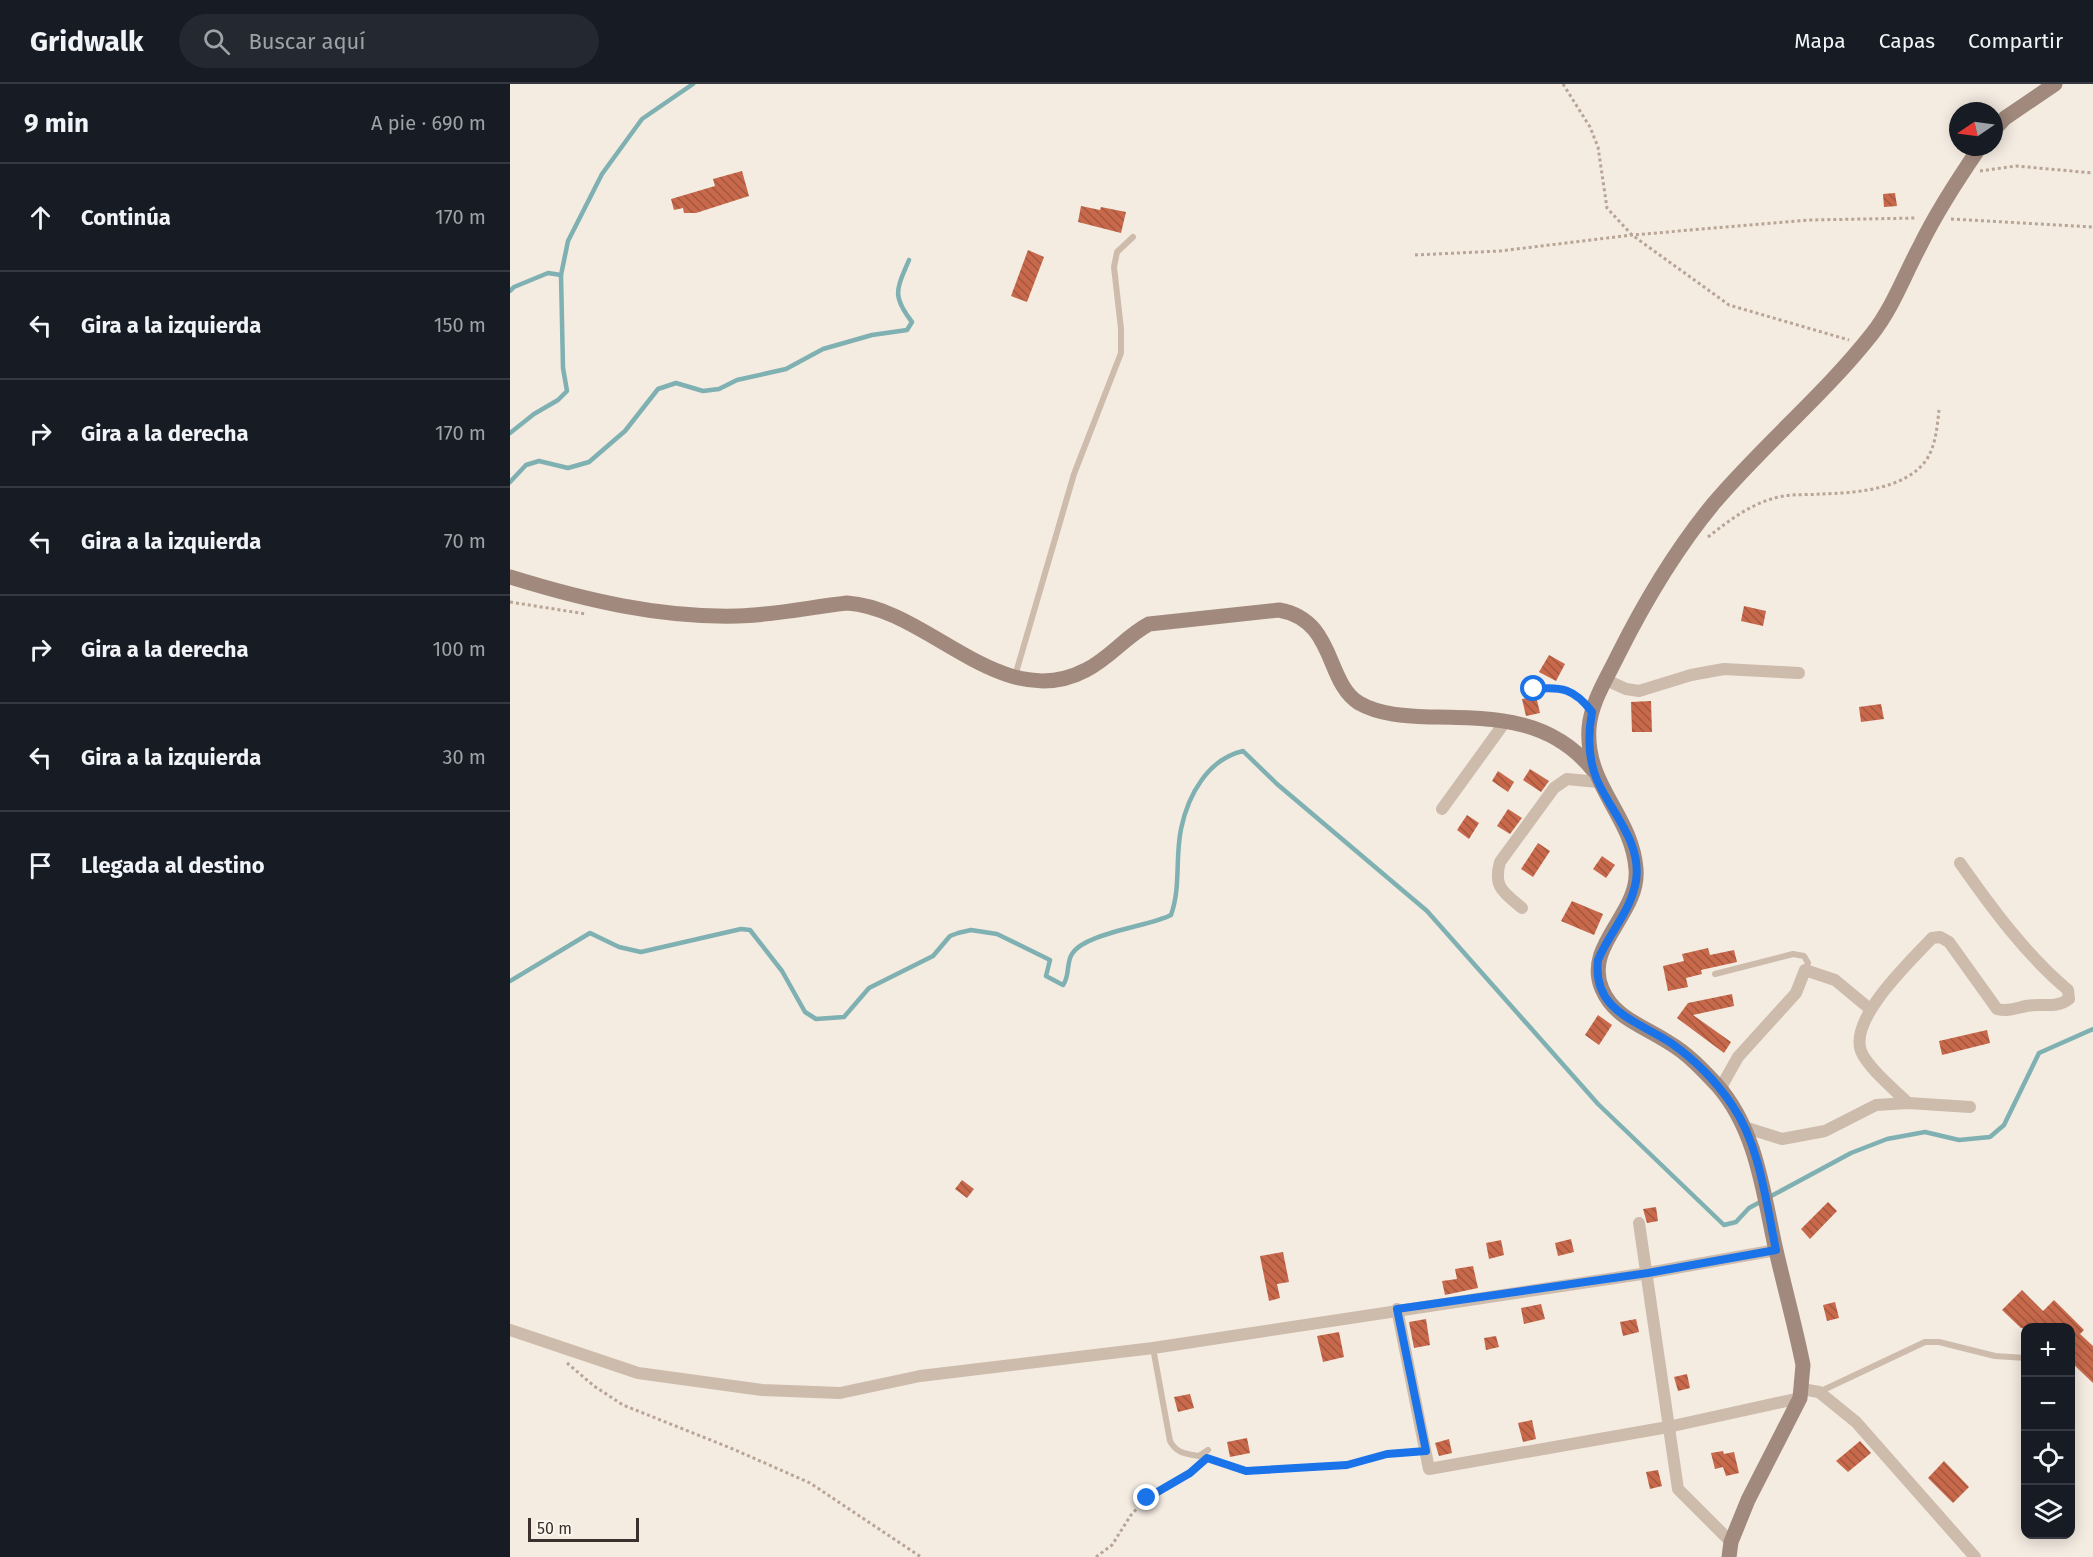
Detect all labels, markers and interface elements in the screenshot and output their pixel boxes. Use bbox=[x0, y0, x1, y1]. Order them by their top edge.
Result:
search box bbox=[179, 14, 599, 68]
text: Gridwalk bbox=[30, 25, 143, 58]
icon: search bbox=[200, 25, 233, 58]
text: Buscar aquí bbox=[248, 28, 366, 55]
text: Mapa bbox=[1794, 28, 1846, 54]
text: Capas bbox=[1879, 28, 1935, 54]
text: Compartir bbox=[1968, 28, 2063, 54]
north arrow bbox=[1949, 102, 2003, 156]
text: 9 min bbox=[24, 108, 89, 139]
text: A pie · 690 m bbox=[371, 111, 486, 135]
icon: ahead bbox=[24, 201, 57, 234]
text: Continúa bbox=[81, 204, 171, 231]
text: 170 m bbox=[435, 205, 486, 229]
icon: left bbox=[24, 309, 57, 342]
text: Gira a la izquierda bbox=[81, 312, 261, 339]
text: 150 m bbox=[434, 313, 486, 337]
icon: right bbox=[24, 417, 57, 450]
text: Gira a la derecha bbox=[81, 420, 249, 447]
text: 170 m bbox=[435, 421, 486, 445]
icon: left bbox=[24, 525, 57, 558]
text: Gira a la izquierda bbox=[81, 528, 261, 555]
text: 70 m bbox=[444, 529, 486, 553]
icon: right bbox=[24, 633, 57, 666]
text: Gira a la derecha bbox=[81, 636, 249, 663]
text: 100 m bbox=[433, 637, 486, 661]
route start bbox=[1520, 675, 1546, 701]
icon: left bbox=[24, 741, 57, 774]
text: Gira a la izquierda bbox=[81, 744, 261, 771]
text: 30 m bbox=[442, 745, 486, 769]
icon: arrive bbox=[24, 849, 57, 882]
text: Llegada al destino bbox=[81, 852, 265, 879]
map controls bbox=[2021, 1323, 2075, 1539]
button: + bbox=[2021, 1323, 2075, 1377]
button: − bbox=[2021, 1377, 2075, 1431]
button: locate bbox=[2021, 1431, 2075, 1485]
route end bbox=[1133, 1484, 1159, 1510]
button: layers bbox=[2021, 1485, 2075, 1539]
scale bar bbox=[528, 1515, 639, 1542]
text: 50 m bbox=[537, 1519, 572, 1538]

